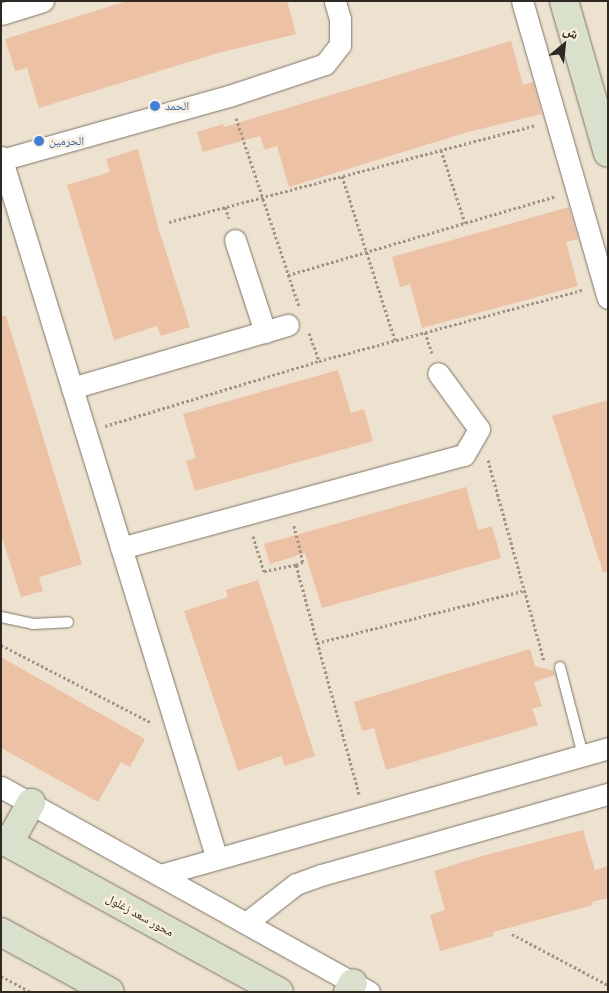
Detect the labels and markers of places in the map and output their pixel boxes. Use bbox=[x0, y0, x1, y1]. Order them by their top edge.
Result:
place label: الحمد bbox=[165, 99, 189, 113]
marker: الحمد bbox=[149, 100, 161, 112]
place label: الحرمين bbox=[49, 134, 84, 148]
marker: الحرمين bbox=[33, 135, 45, 147]

